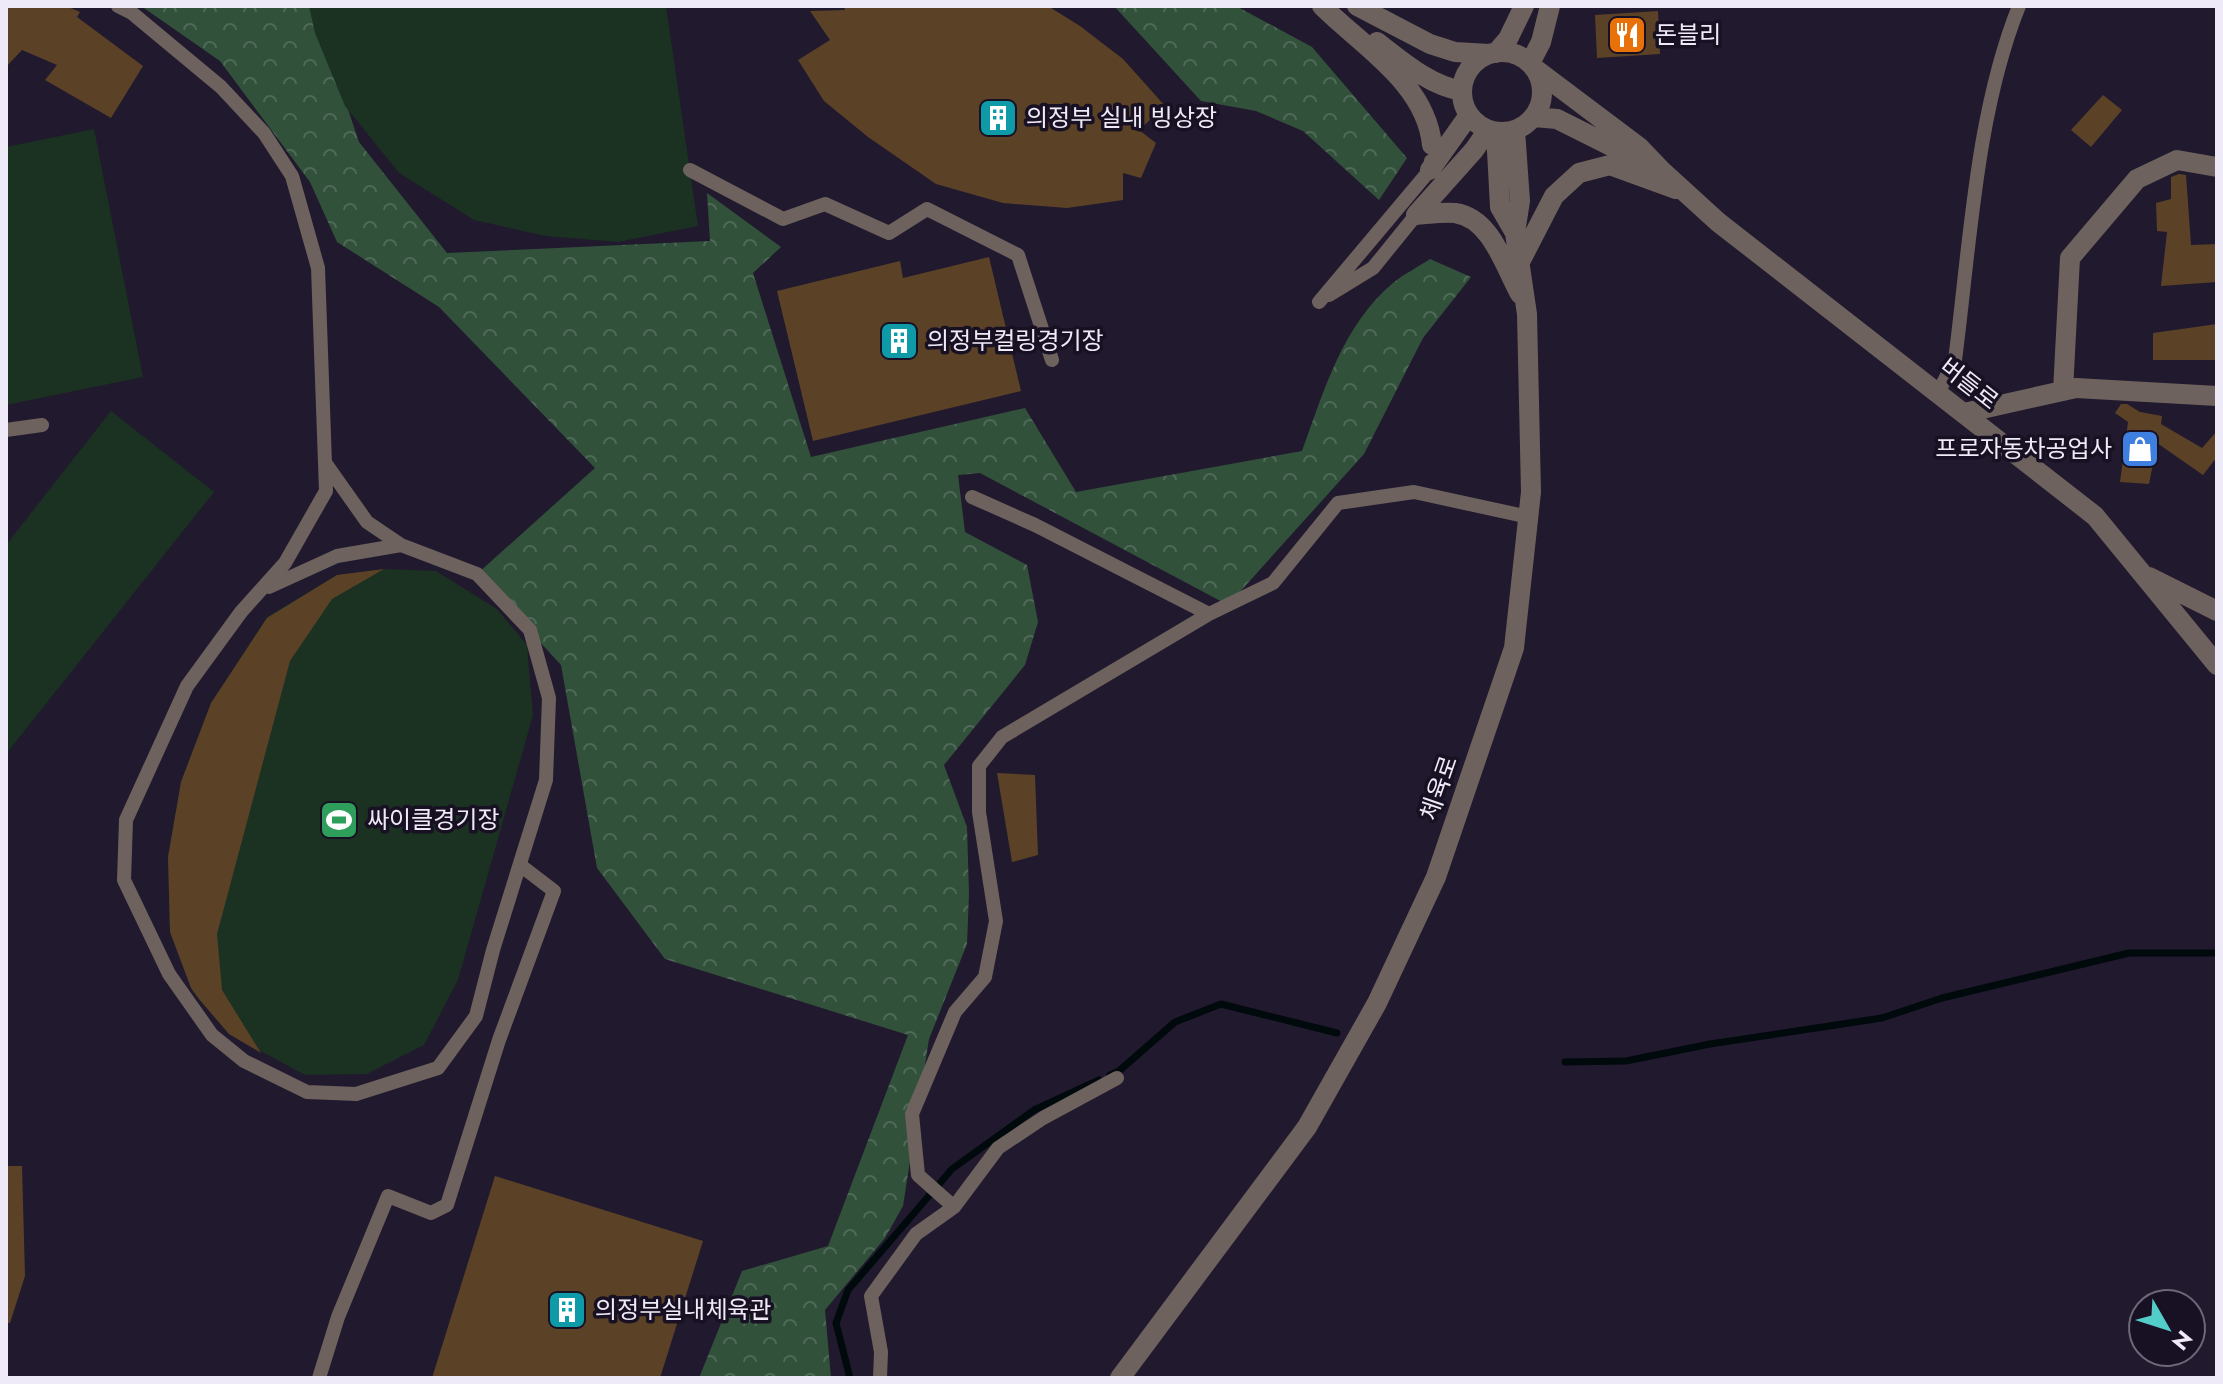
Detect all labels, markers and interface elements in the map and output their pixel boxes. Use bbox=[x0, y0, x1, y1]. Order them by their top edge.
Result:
restaurant icon: 돈블리 bbox=[1606, 14, 1648, 56]
place label: 돈블리 bbox=[1655, 17, 1721, 52]
building icon: 의정부 실내 빙상장 bbox=[977, 97, 1019, 139]
place label: 의정부 실내 빙상장 bbox=[1026, 100, 1217, 135]
building icon: 의정부컬링경기장 bbox=[878, 320, 920, 362]
place label: 의정부컬링경기장 bbox=[927, 323, 1104, 358]
street label: 버들로 bbox=[1932, 349, 2006, 418]
shop icon: 프로자동차공업사 bbox=[2119, 428, 2161, 470]
place label: 프로자동차공업사 bbox=[1935, 431, 2112, 466]
street label: 체육로 bbox=[1411, 751, 1466, 825]
sports icon: 싸이클경기장 bbox=[318, 799, 360, 841]
place label: 싸이클경기장 bbox=[367, 802, 499, 837]
north arrow bbox=[2127, 1288, 2207, 1368]
building icon: 의정부실내체육관 bbox=[546, 1289, 588, 1331]
place label: 의정부실내체육관 bbox=[595, 1292, 772, 1327]
text: N bbox=[2165, 1324, 2200, 1357]

